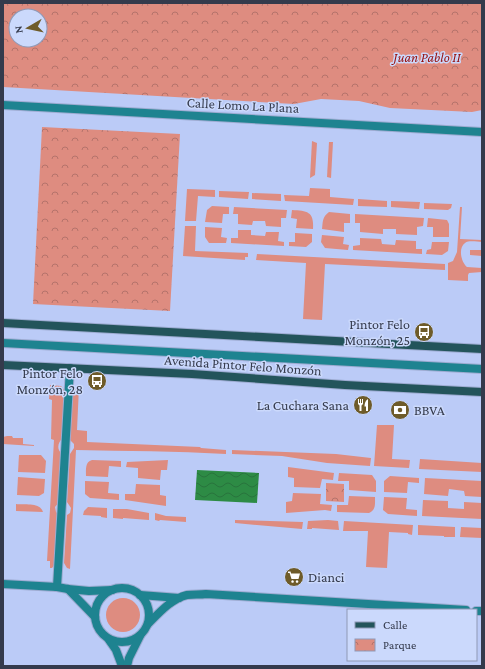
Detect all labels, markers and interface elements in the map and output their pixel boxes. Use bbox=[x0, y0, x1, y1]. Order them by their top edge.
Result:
north arrow bbox=[8, 8, 48, 48]
text: N bbox=[12, 24, 25, 34]
park label: Juan Pablo II bbox=[390, 49, 462, 65]
street label: Calle Lomo La Plana bbox=[186, 94, 300, 116]
place label: Pintor Felo Monzón, 25 bbox=[344, 316, 410, 348]
bus stop icon: Pintor Felo Monzón, 25 bbox=[413, 321, 435, 343]
street label: Avenida Pintor Felo Monzón bbox=[164, 352, 323, 379]
place label: Pintor Felo Monzón, 28 bbox=[16, 365, 83, 397]
bus stop icon: Pintor Felo Monzón, 28 bbox=[86, 370, 108, 392]
restaurant icon: La Cuchara Sana bbox=[352, 394, 374, 416]
place label: La Cuchara Sana bbox=[257, 397, 350, 413]
bank icon: BBVA bbox=[389, 399, 411, 421]
place label: BBVA bbox=[414, 402, 445, 418]
supermarket icon: Dianci bbox=[283, 566, 305, 588]
place label: Dianci bbox=[308, 569, 345, 585]
legend bbox=[347, 609, 477, 661]
text: Calle bbox=[383, 618, 407, 632]
text: Parque bbox=[383, 638, 416, 652]

